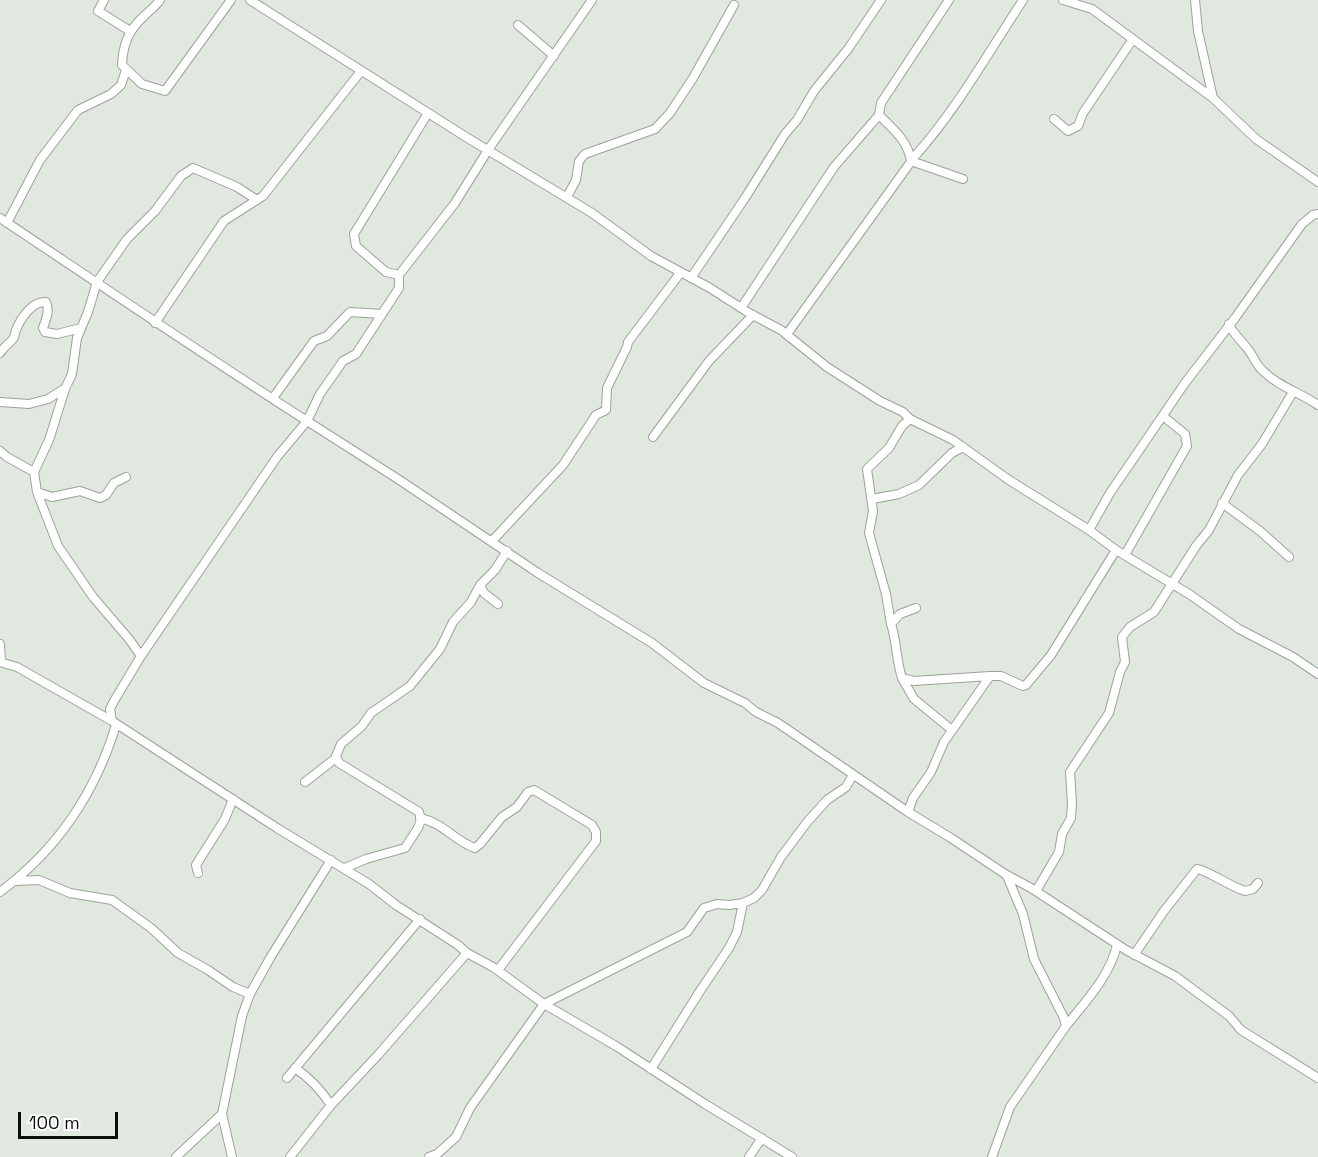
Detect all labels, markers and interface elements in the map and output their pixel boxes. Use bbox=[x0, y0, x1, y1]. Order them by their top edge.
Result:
scale bar bbox=[21, 1100, 122, 1138]
text: 100 m bbox=[29, 1111, 80, 1134]

